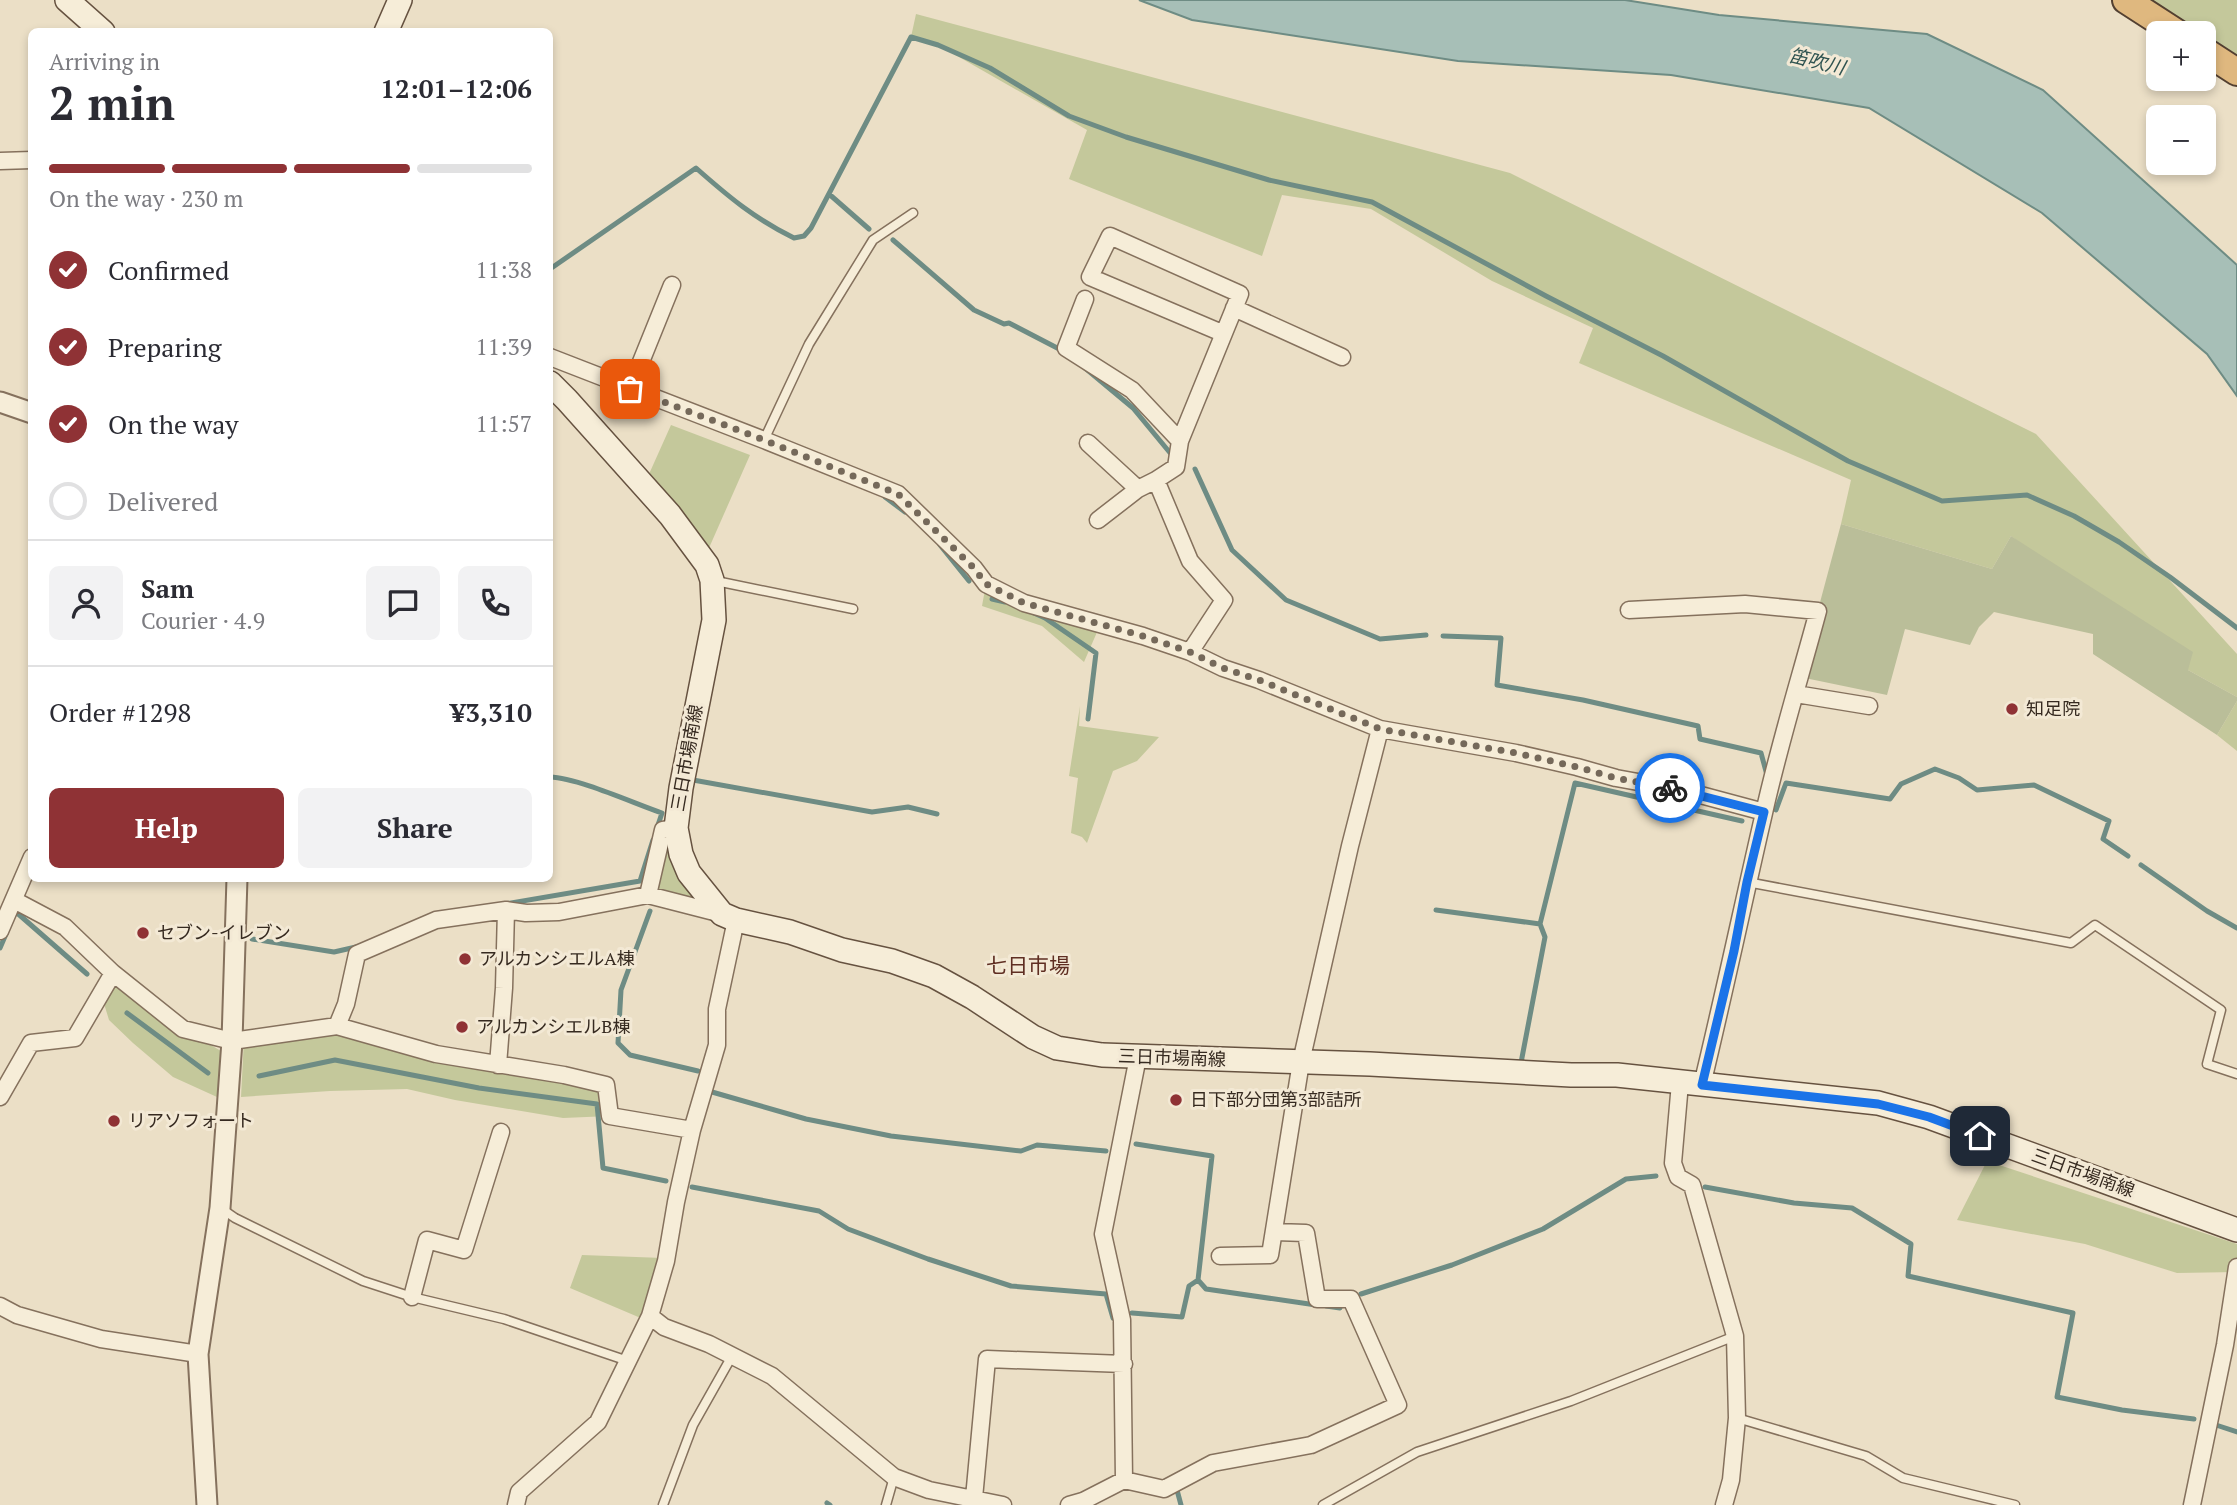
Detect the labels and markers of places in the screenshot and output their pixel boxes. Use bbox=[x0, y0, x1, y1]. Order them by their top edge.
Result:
pin bbox=[600, 359, 660, 419]
place label: 知足院 bbox=[2026, 696, 2080, 720]
marker: 知足院 bbox=[2004, 701, 2020, 717]
place label: セブン-イレブン bbox=[157, 920, 291, 944]
marker: セブン-イレブン bbox=[135, 925, 151, 941]
place label: アルカンシエルA棟 bbox=[479, 946, 635, 970]
marker: アルカンシエルA棟 bbox=[457, 951, 473, 967]
place label: アルカンシエルB棟 bbox=[476, 1014, 630, 1038]
marker: アルカンシエルB棟 bbox=[454, 1019, 470, 1035]
place label: 日下部分団第3部詰所 bbox=[1190, 1087, 1362, 1111]
marker: 日下部分団第3部詰所 bbox=[1168, 1092, 1184, 1108]
pin bbox=[1950, 1106, 2010, 1166]
place label: リアソフォート bbox=[128, 1108, 254, 1132]
marker: リアソフォート bbox=[106, 1113, 122, 1129]

